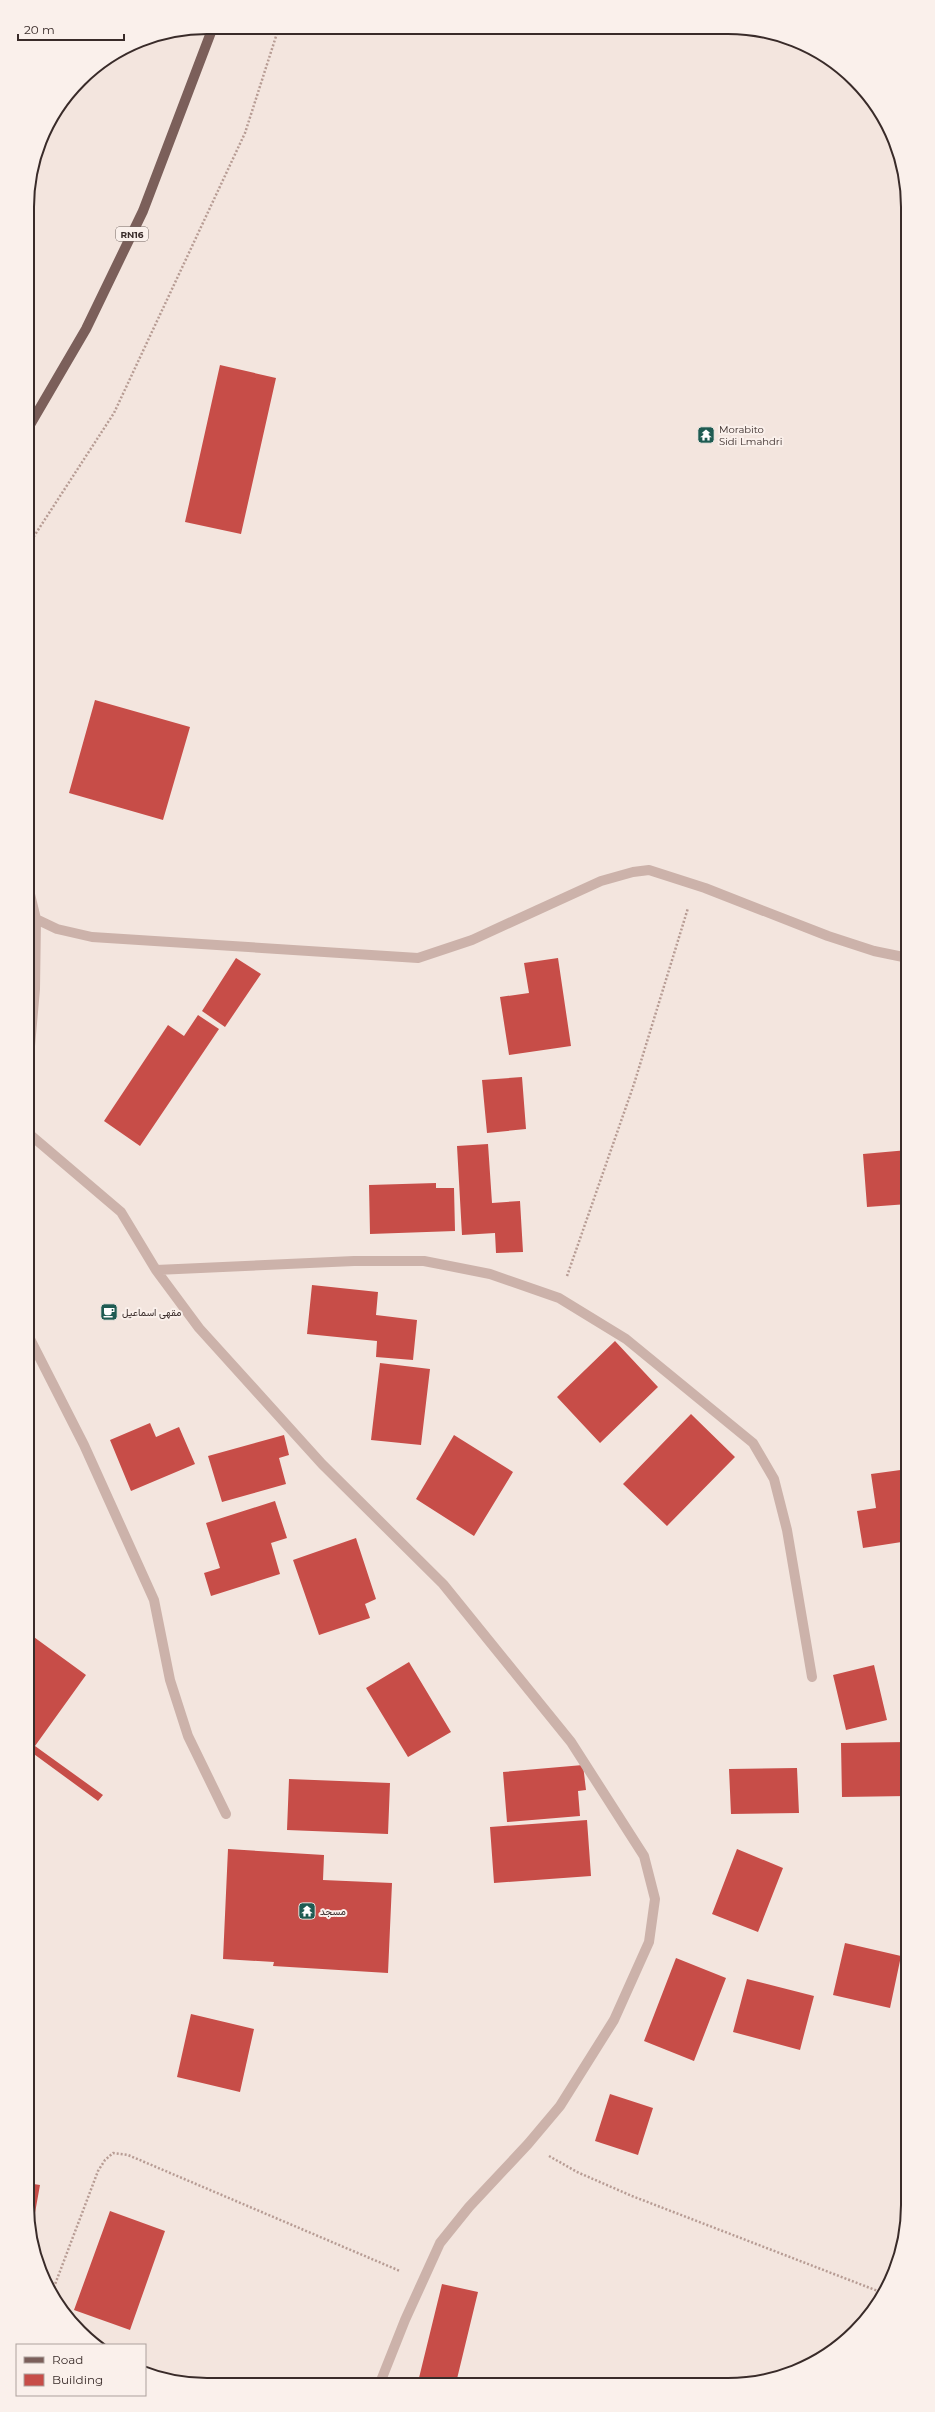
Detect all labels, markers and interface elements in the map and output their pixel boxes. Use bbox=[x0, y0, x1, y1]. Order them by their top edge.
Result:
scale bar bbox=[18, 16, 124, 42]
text: 20 m bbox=[24, 22, 55, 37]
road number: RN16 bbox=[116, 227, 148, 241]
place label: Morabito Sidi Lmahdri bbox=[719, 423, 783, 448]
temple icon: Morabito Sidi Lmahdri bbox=[696, 425, 716, 445]
cafe icon: مقهى اسماعيل bbox=[99, 1302, 119, 1322]
place label: مقهى اسماعيل bbox=[122, 1306, 181, 1319]
temple icon: مسجد bbox=[297, 1901, 317, 1921]
place label: مسجد bbox=[320, 1905, 346, 1918]
legend bbox=[16, 2344, 146, 2396]
text: Road bbox=[52, 2352, 83, 2367]
text: Building bbox=[52, 2372, 103, 2387]

